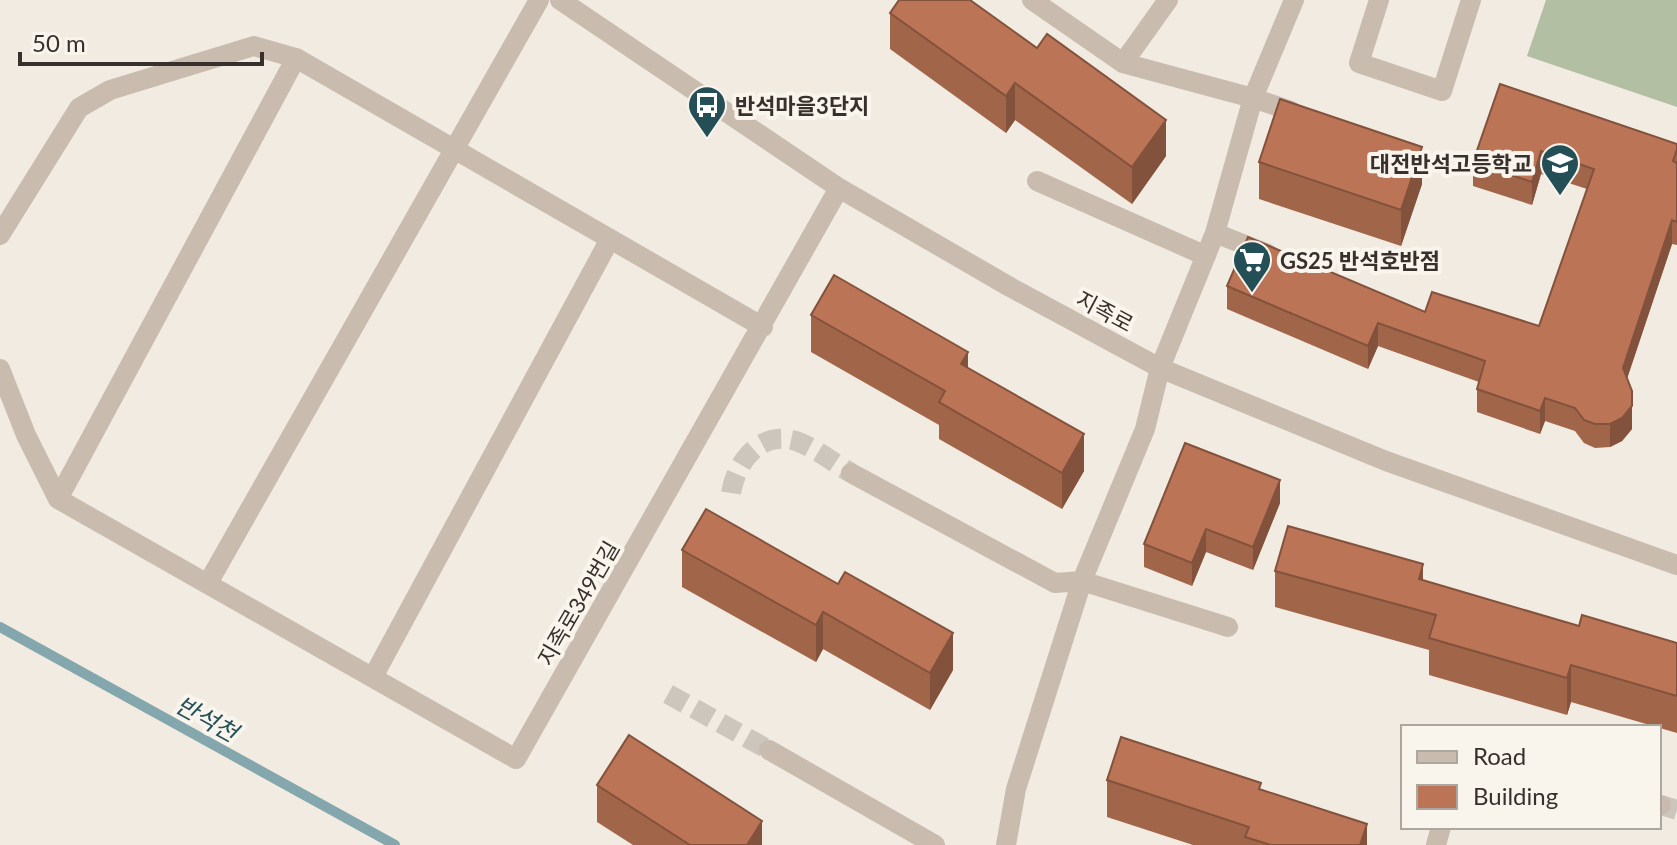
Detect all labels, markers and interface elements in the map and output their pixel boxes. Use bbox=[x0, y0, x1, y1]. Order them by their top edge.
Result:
scale bar bbox=[20, 16, 262, 66]
text: 50 m bbox=[32, 28, 86, 57]
bus stop icon: 반석마을3단지 bbox=[686, 84, 728, 139]
place label: 반석마을3단지 bbox=[735, 92, 869, 119]
school or university icon: 대전반석고등학교 bbox=[1539, 142, 1581, 197]
place label: 대전반석고등학교 bbox=[1370, 150, 1532, 177]
supermarket icon: GS25 반석호반점 bbox=[1231, 239, 1273, 294]
place label: GS25 반석호반점 bbox=[1280, 247, 1440, 274]
street label: 지족로 bbox=[1072, 285, 1138, 337]
street label: 지족로349번길 bbox=[531, 536, 625, 670]
water label: 반석천 bbox=[171, 689, 246, 748]
legend bbox=[1401, 725, 1661, 829]
text: Road bbox=[1473, 741, 1526, 770]
text: Building bbox=[1473, 781, 1558, 810]

